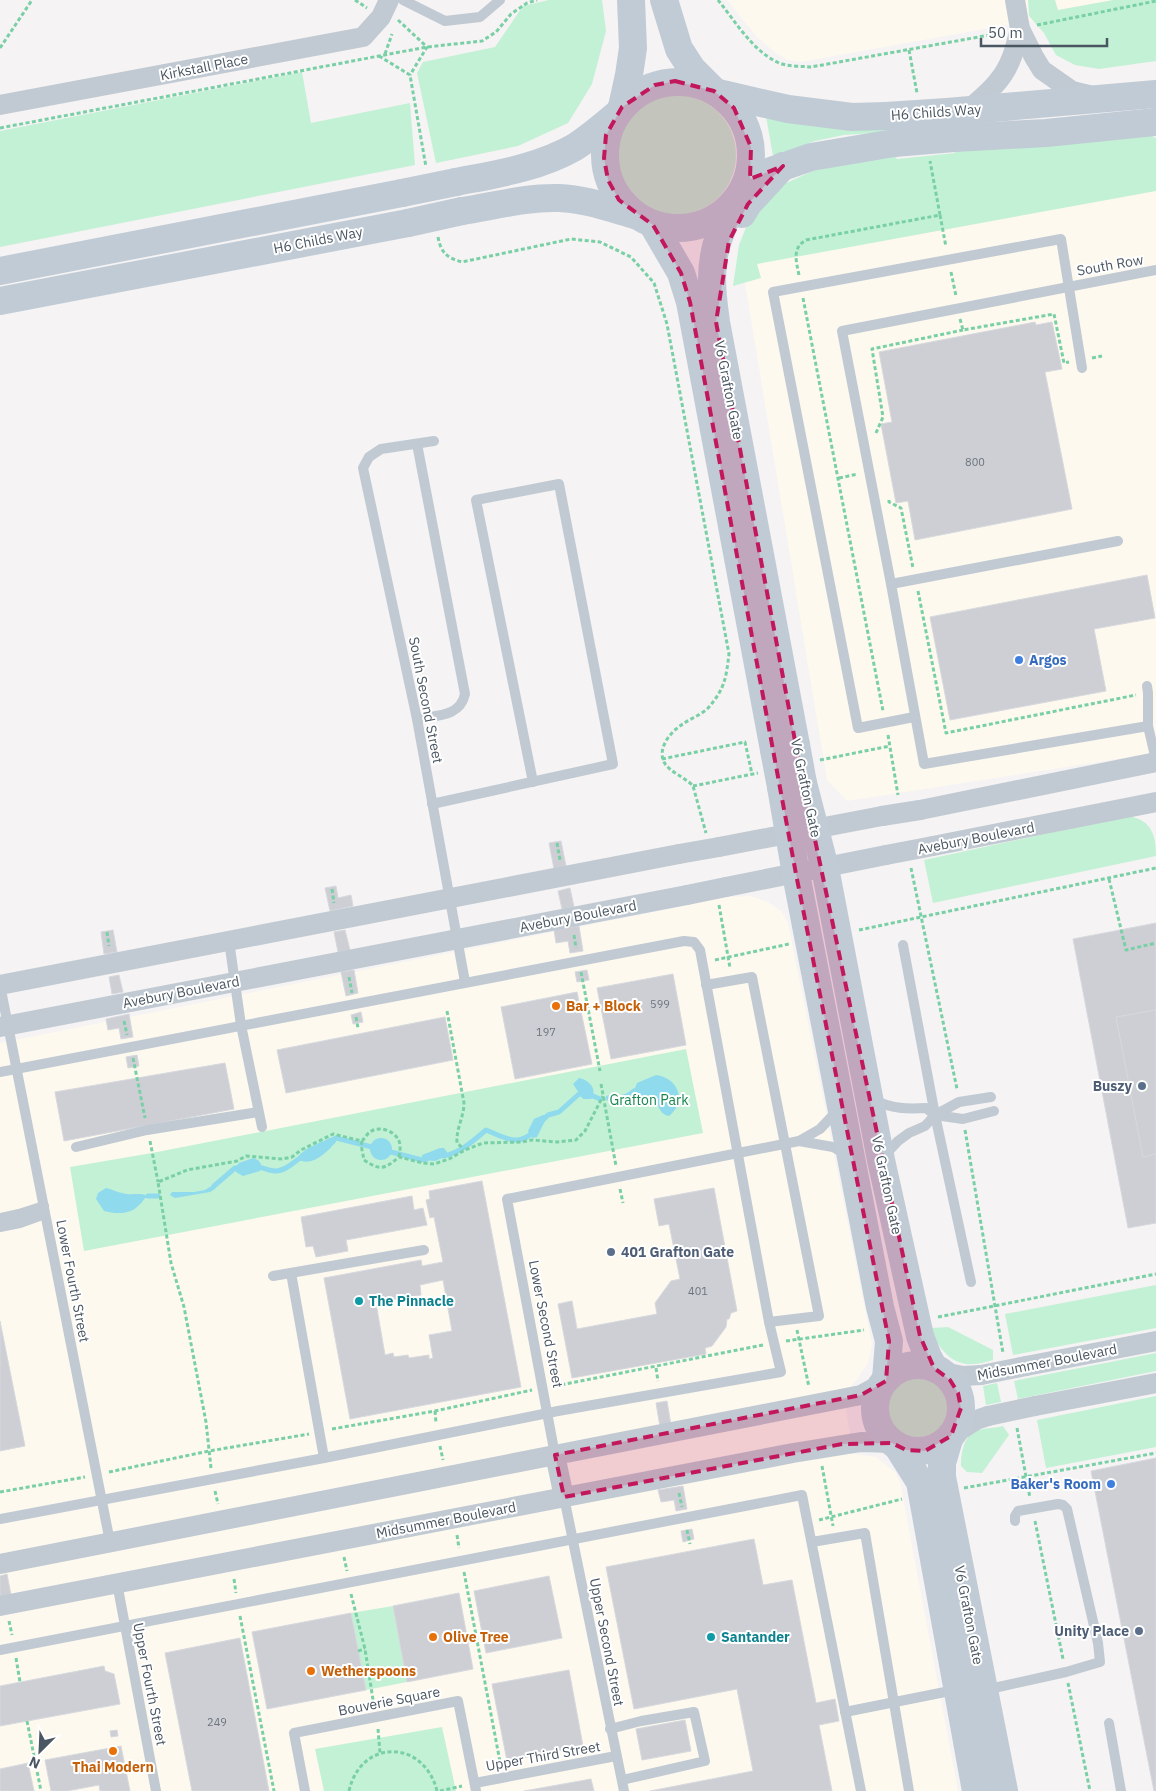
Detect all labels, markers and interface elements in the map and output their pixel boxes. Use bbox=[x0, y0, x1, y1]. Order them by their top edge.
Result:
scale bar bbox=[981, 15, 1107, 47]
text: 50 m bbox=[988, 23, 1023, 42]
street label: Kirkstall Place bbox=[159, 50, 250, 84]
street label: H6 Childs Way bbox=[890, 100, 982, 124]
street label: H6 Childs Way bbox=[272, 223, 364, 257]
street label: South Row bbox=[1075, 250, 1145, 280]
street label: V6 Grafton Gate bbox=[711, 339, 748, 441]
house number: 800 bbox=[965, 455, 985, 469]
street label: South Second Street bbox=[405, 635, 447, 765]
place label: Argos bbox=[1029, 651, 1067, 669]
marker: Argos bbox=[1013, 654, 1025, 666]
street label: V6 Grafton Gate bbox=[787, 737, 825, 839]
street label: Avebury Boulevard bbox=[916, 818, 1036, 858]
street label: Avebury Boulevard bbox=[518, 896, 638, 936]
street label: Avebury Boulevard bbox=[121, 972, 241, 1012]
place label: Bar + Block bbox=[566, 997, 642, 1015]
house number: 599 bbox=[650, 997, 670, 1011]
marker: Bar + Block bbox=[550, 1000, 562, 1012]
house number: 197 bbox=[536, 1025, 556, 1039]
place label: Buszy bbox=[1093, 1077, 1133, 1095]
marker: Buszy bbox=[1136, 1080, 1148, 1092]
park label: Grafton Park bbox=[609, 1091, 689, 1109]
street label: V6 Grafton Gate bbox=[868, 1134, 906, 1236]
street label: Lower Fourth Street bbox=[52, 1218, 94, 1344]
place label: 401 Grafton Gate bbox=[621, 1243, 734, 1261]
marker: 401 Grafton Gate bbox=[605, 1246, 617, 1258]
street label: Lower Second Street bbox=[525, 1259, 567, 1390]
house number: 401 bbox=[688, 1284, 708, 1298]
place label: The Pinnacle bbox=[369, 1292, 454, 1310]
marker: The Pinnacle bbox=[353, 1295, 365, 1307]
street label: Midsummer Boulevard bbox=[976, 1340, 1118, 1384]
place label: Baker's Room bbox=[1010, 1475, 1101, 1493]
marker: Baker's Room bbox=[1105, 1478, 1117, 1490]
street label: Midsummer Boulevard bbox=[375, 1498, 517, 1542]
street label: V6 Grafton Gate bbox=[951, 1564, 988, 1666]
street label: Upper Second Street bbox=[586, 1576, 628, 1708]
street label: Upper Fourth Street bbox=[129, 1621, 171, 1747]
place label: Unity Place bbox=[1054, 1622, 1129, 1640]
marker: Unity Place bbox=[1133, 1625, 1145, 1637]
place label: Olive Tree bbox=[443, 1628, 509, 1646]
place label: Santander bbox=[721, 1628, 790, 1646]
marker: Olive Tree bbox=[427, 1631, 439, 1643]
marker: Santander bbox=[705, 1631, 717, 1643]
place label: Wetherspoons bbox=[321, 1662, 416, 1680]
marker: Wetherspoons bbox=[305, 1665, 317, 1677]
street label: Bouverie Square bbox=[336, 1682, 442, 1720]
house number: 249 bbox=[207, 1715, 227, 1729]
north arrow bbox=[15, 1726, 65, 1776]
street label: Upper Third Street bbox=[484, 1737, 602, 1775]
marker: Thai Modern bbox=[107, 1745, 119, 1757]
text: N bbox=[26, 1753, 43, 1773]
place label: Thai Modern bbox=[72, 1758, 154, 1776]

